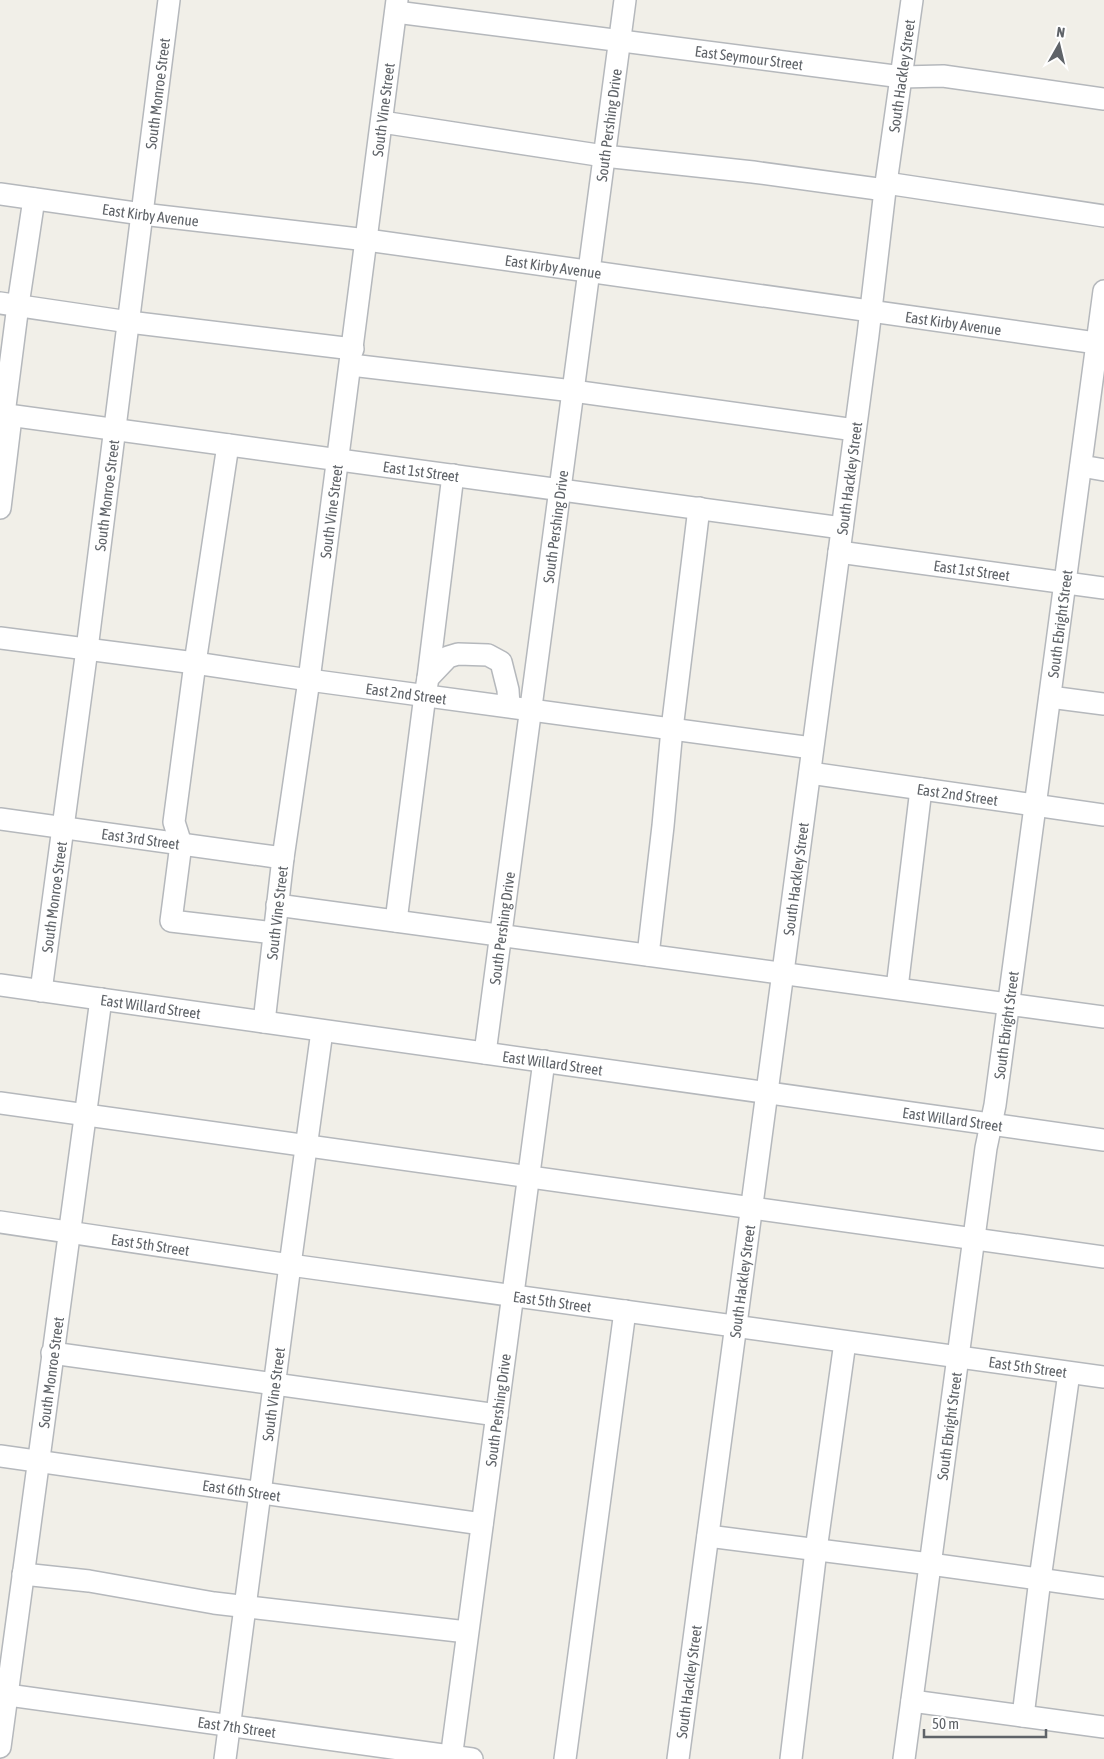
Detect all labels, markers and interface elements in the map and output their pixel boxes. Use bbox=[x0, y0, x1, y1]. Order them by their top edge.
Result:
street label: South Hackley Street bbox=[885, 18, 918, 133]
north arrow bbox=[1034, 20, 1084, 70]
text: N bbox=[1056, 24, 1066, 41]
street label: South Monroe Street bbox=[142, 37, 173, 150]
street label: East Seymour Street bbox=[694, 42, 804, 73]
street label: South Vine Street bbox=[368, 62, 397, 158]
street label: South Pershing Drive bbox=[592, 67, 624, 183]
street label: East Kirby Avenue bbox=[101, 200, 200, 229]
street label: East Kirby Avenue bbox=[504, 251, 603, 282]
street label: East Kirby Avenue bbox=[904, 308, 1003, 338]
street label: South Hackley Street bbox=[833, 421, 865, 536]
street label: South Monroe Street bbox=[91, 439, 122, 552]
street label: East 1st Street bbox=[382, 457, 460, 485]
street label: South Vine Street bbox=[316, 464, 345, 559]
street label: South Pershing Drive bbox=[539, 469, 571, 584]
street label: East 1st Street bbox=[933, 556, 1011, 584]
street label: South Ebright Street bbox=[1044, 569, 1075, 679]
street label: East 2nd Street bbox=[365, 679, 448, 707]
street label: East 2nd Street bbox=[916, 780, 999, 808]
street label: South Hackley Street bbox=[779, 821, 811, 936]
street label: East 3rd Street bbox=[101, 825, 181, 852]
street label: South Monroe Street bbox=[38, 840, 70, 954]
street label: South Vine Street bbox=[263, 865, 291, 961]
street label: South Pershing Drive bbox=[486, 870, 518, 986]
street label: South Ebright Street bbox=[990, 970, 1021, 1080]
street label: East Willard Street bbox=[99, 991, 202, 1022]
street label: East Willard Street bbox=[501, 1047, 604, 1078]
street label: East Willard Street bbox=[901, 1103, 1004, 1134]
street label: South Hackley Street bbox=[726, 1224, 758, 1339]
street label: East 5th Street bbox=[110, 1230, 191, 1258]
street label: East 5th Street bbox=[512, 1287, 593, 1315]
street label: South Monroe Street bbox=[35, 1316, 67, 1429]
street label: South Vine Street bbox=[258, 1346, 288, 1442]
street label: South Pershing Drive bbox=[482, 1352, 513, 1468]
street label: East 5th Street bbox=[988, 1353, 1068, 1380]
street label: South Ebright Street bbox=[933, 1371, 964, 1481]
street label: East 6th Street bbox=[201, 1476, 282, 1504]
street label: South Hackley Street bbox=[672, 1624, 704, 1739]
scale bar bbox=[924, 1706, 1046, 1738]
street label: East 7th Street bbox=[197, 1713, 277, 1740]
text: 50 m bbox=[932, 1715, 959, 1732]

